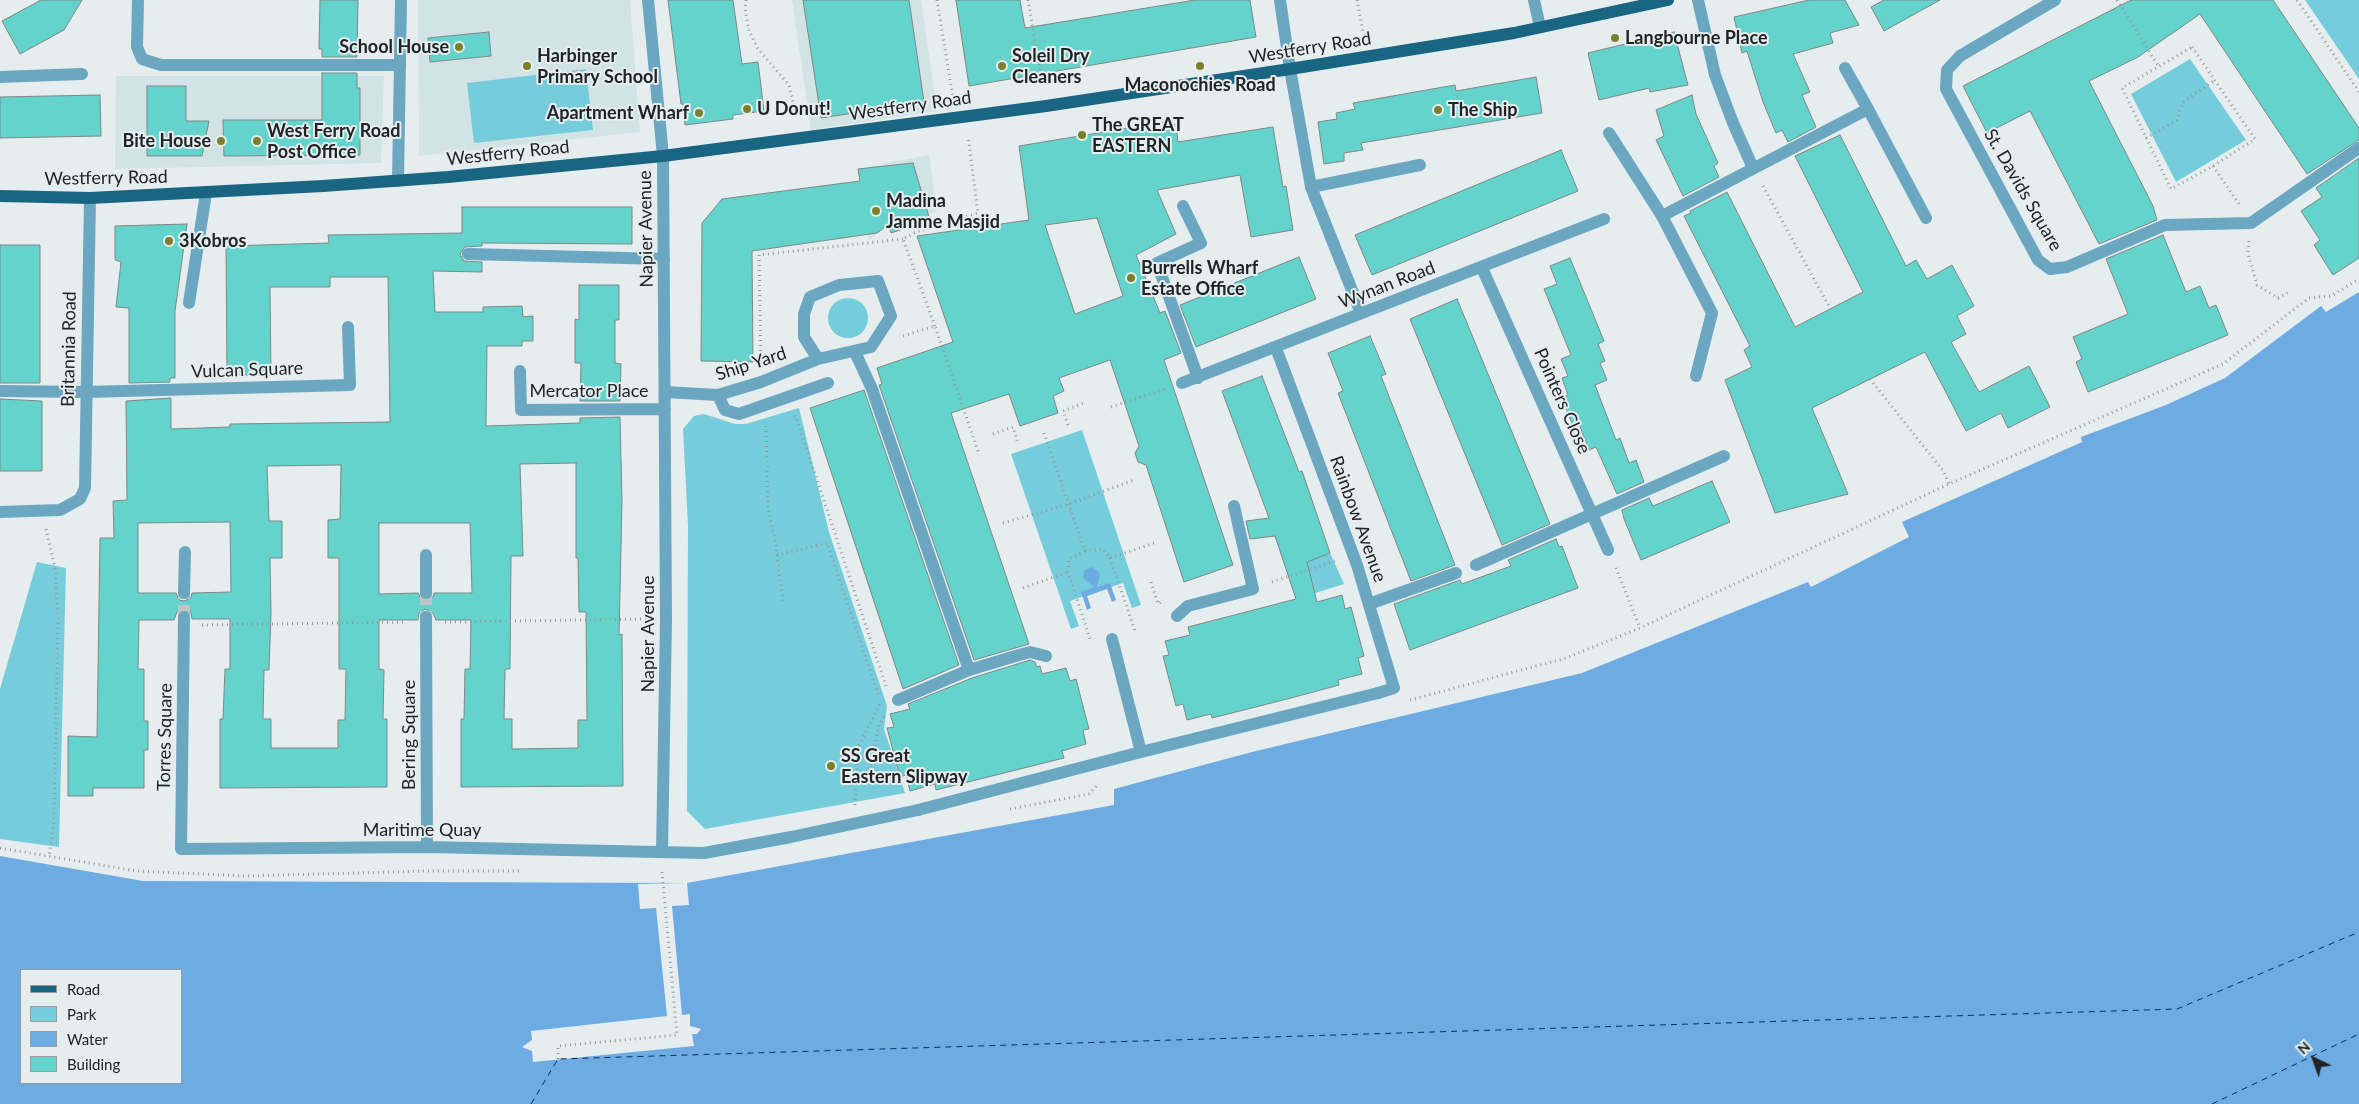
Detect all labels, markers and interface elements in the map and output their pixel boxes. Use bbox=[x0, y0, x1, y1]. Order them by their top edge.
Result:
place label: Langbourne Place bbox=[1625, 27, 1768, 49]
street label: Westferry Road bbox=[1247, 28, 1373, 68]
marker: Langbourne Place bbox=[1609, 32, 1621, 44]
place label: School House bbox=[339, 36, 449, 58]
marker: School House bbox=[453, 41, 465, 53]
place label: Harbinger Primary School bbox=[537, 45, 658, 88]
place label: Soleil Dry Cleaners bbox=[1012, 45, 1089, 88]
marker: Harbinger Primary School bbox=[521, 60, 533, 72]
marker: Soleil Dry Cleaners bbox=[996, 60, 1008, 72]
marker: Maconochies Road bbox=[1194, 60, 1206, 72]
place label: Maconochies Road bbox=[1124, 74, 1276, 96]
street label: Westferry Road bbox=[847, 87, 973, 125]
place label: U Donut! bbox=[757, 98, 831, 120]
place label: The Ship bbox=[1448, 99, 1517, 121]
place label: Apartment Wharf bbox=[547, 102, 689, 124]
marker: U Donut! bbox=[741, 103, 753, 115]
marker: The Ship bbox=[1432, 104, 1444, 116]
marker: Apartment Wharf bbox=[693, 107, 705, 119]
place label: The GREAT EASTERN bbox=[1092, 114, 1184, 156]
place label: West Ferry Road Post Office bbox=[267, 120, 400, 162]
street label: St. Davids Square bbox=[1979, 125, 2067, 255]
marker: The GREAT EASTERN bbox=[1076, 129, 1088, 141]
place label: Bite House bbox=[123, 130, 211, 152]
marker: Bite House bbox=[215, 135, 227, 147]
marker: West Ferry Road Post Office bbox=[251, 135, 263, 147]
street label: Westferry Road bbox=[446, 136, 570, 170]
street label: Westferry Road bbox=[44, 166, 168, 190]
street label: Napier Avenue bbox=[634, 170, 658, 288]
place label: Madina Jamme Masjid bbox=[886, 190, 1000, 232]
marker: Madina Jamme Masjid bbox=[870, 205, 882, 217]
place label: 3Kobros bbox=[179, 230, 246, 252]
marker: 3Kobros bbox=[163, 235, 175, 247]
place label: Burrells Wharf Estate Office bbox=[1141, 257, 1258, 300]
street label: Wynan Road bbox=[1336, 257, 1438, 313]
marker: Burrells Wharf Estate Office bbox=[1125, 272, 1137, 284]
street label: Britannia Road bbox=[57, 291, 81, 407]
street label: Ship Yard bbox=[713, 342, 789, 386]
street label: Pointers Close bbox=[1529, 345, 1595, 457]
street label: Vulcan Square bbox=[191, 357, 303, 383]
street label: Mercator Place bbox=[529, 380, 649, 402]
street label: Rainbow Avenue bbox=[1325, 453, 1391, 585]
street label: Napier Avenue bbox=[637, 575, 659, 693]
street label: Bering Square bbox=[398, 680, 420, 790]
street label: Torres Square bbox=[153, 683, 177, 791]
place label: SS Great Eastern Slipway bbox=[841, 745, 967, 788]
marker: SS Great Eastern Slipway bbox=[825, 760, 837, 772]
street label: Maritime Quay bbox=[363, 819, 481, 841]
legend bbox=[20, 969, 182, 1084]
text: Road bbox=[67, 980, 100, 998]
text: Park bbox=[67, 1005, 96, 1023]
text: Water bbox=[67, 1030, 108, 1048]
north arrow bbox=[2289, 1034, 2339, 1084]
text: N bbox=[2294, 1038, 2313, 1057]
text: Building bbox=[67, 1055, 120, 1073]

